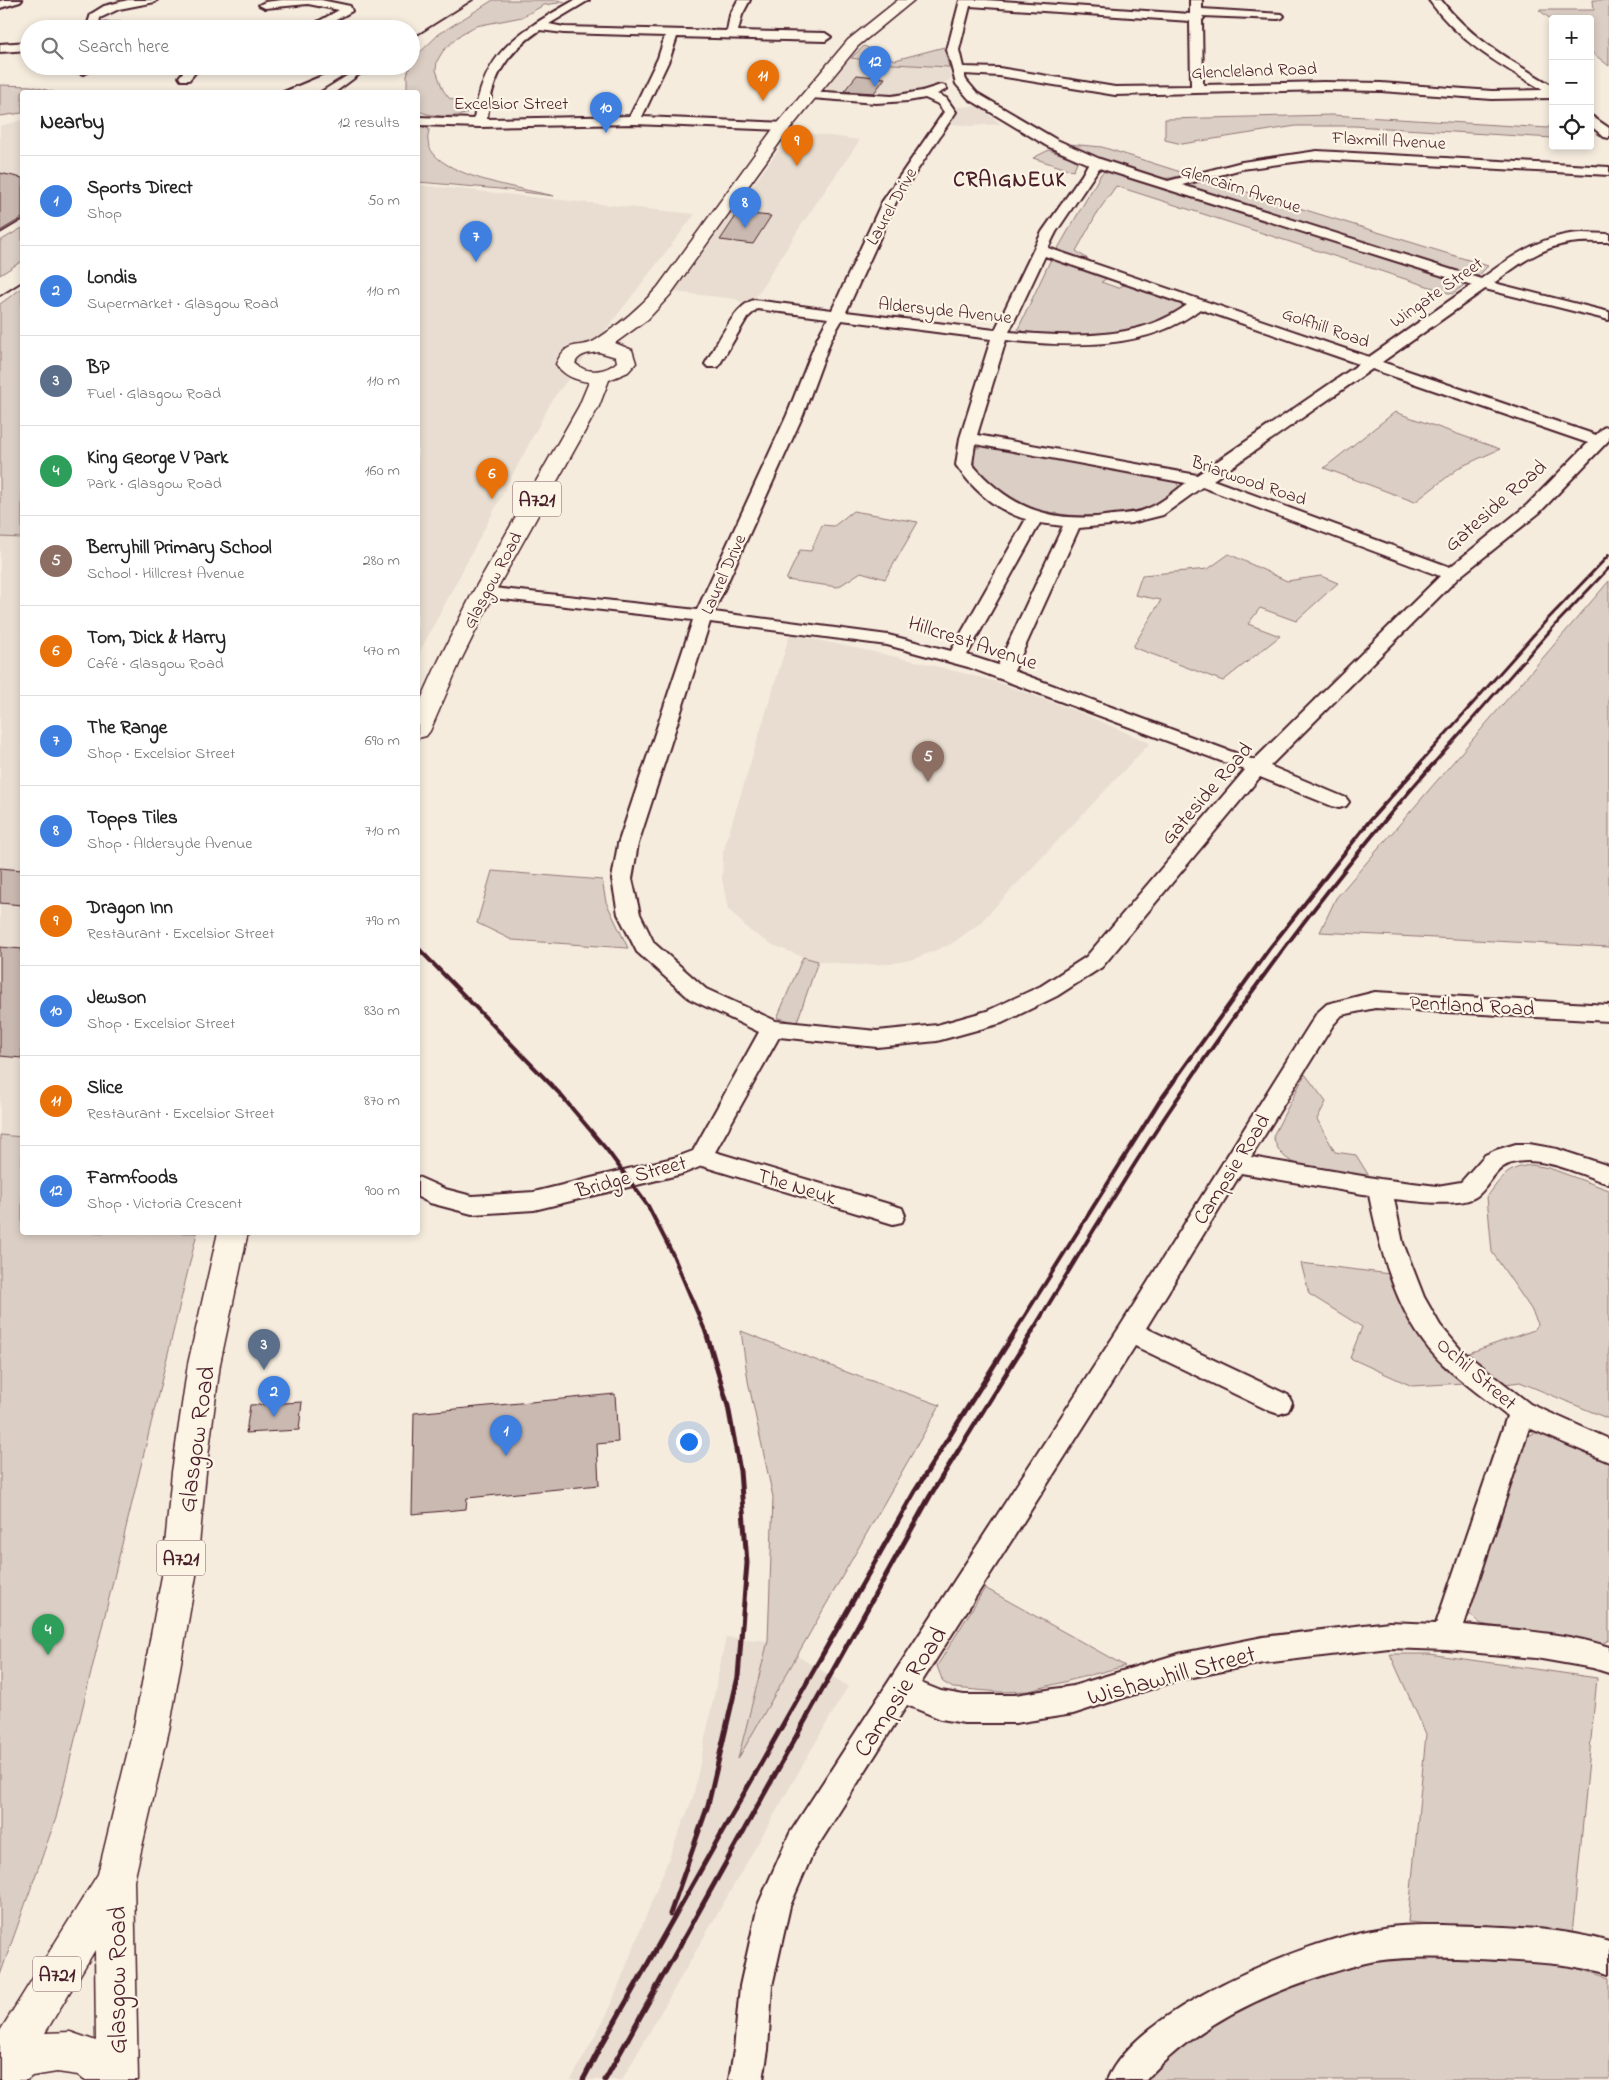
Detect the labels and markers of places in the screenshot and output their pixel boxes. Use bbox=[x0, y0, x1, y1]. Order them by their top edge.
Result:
pin: 12 bbox=[859, 46, 891, 87]
pin: 11 bbox=[747, 60, 779, 101]
pin: 10 bbox=[590, 92, 622, 133]
pin: 9 bbox=[781, 125, 813, 166]
pin: 8 bbox=[729, 187, 761, 228]
pin: 7 bbox=[460, 221, 492, 262]
pin: 6 bbox=[476, 458, 508, 499]
pin: 5 bbox=[912, 741, 944, 782]
pin: 3 bbox=[248, 1329, 280, 1370]
pin: 2 bbox=[258, 1376, 290, 1417]
pin: 1 bbox=[490, 1415, 522, 1456]
pin: 4 bbox=[32, 1614, 64, 1655]

